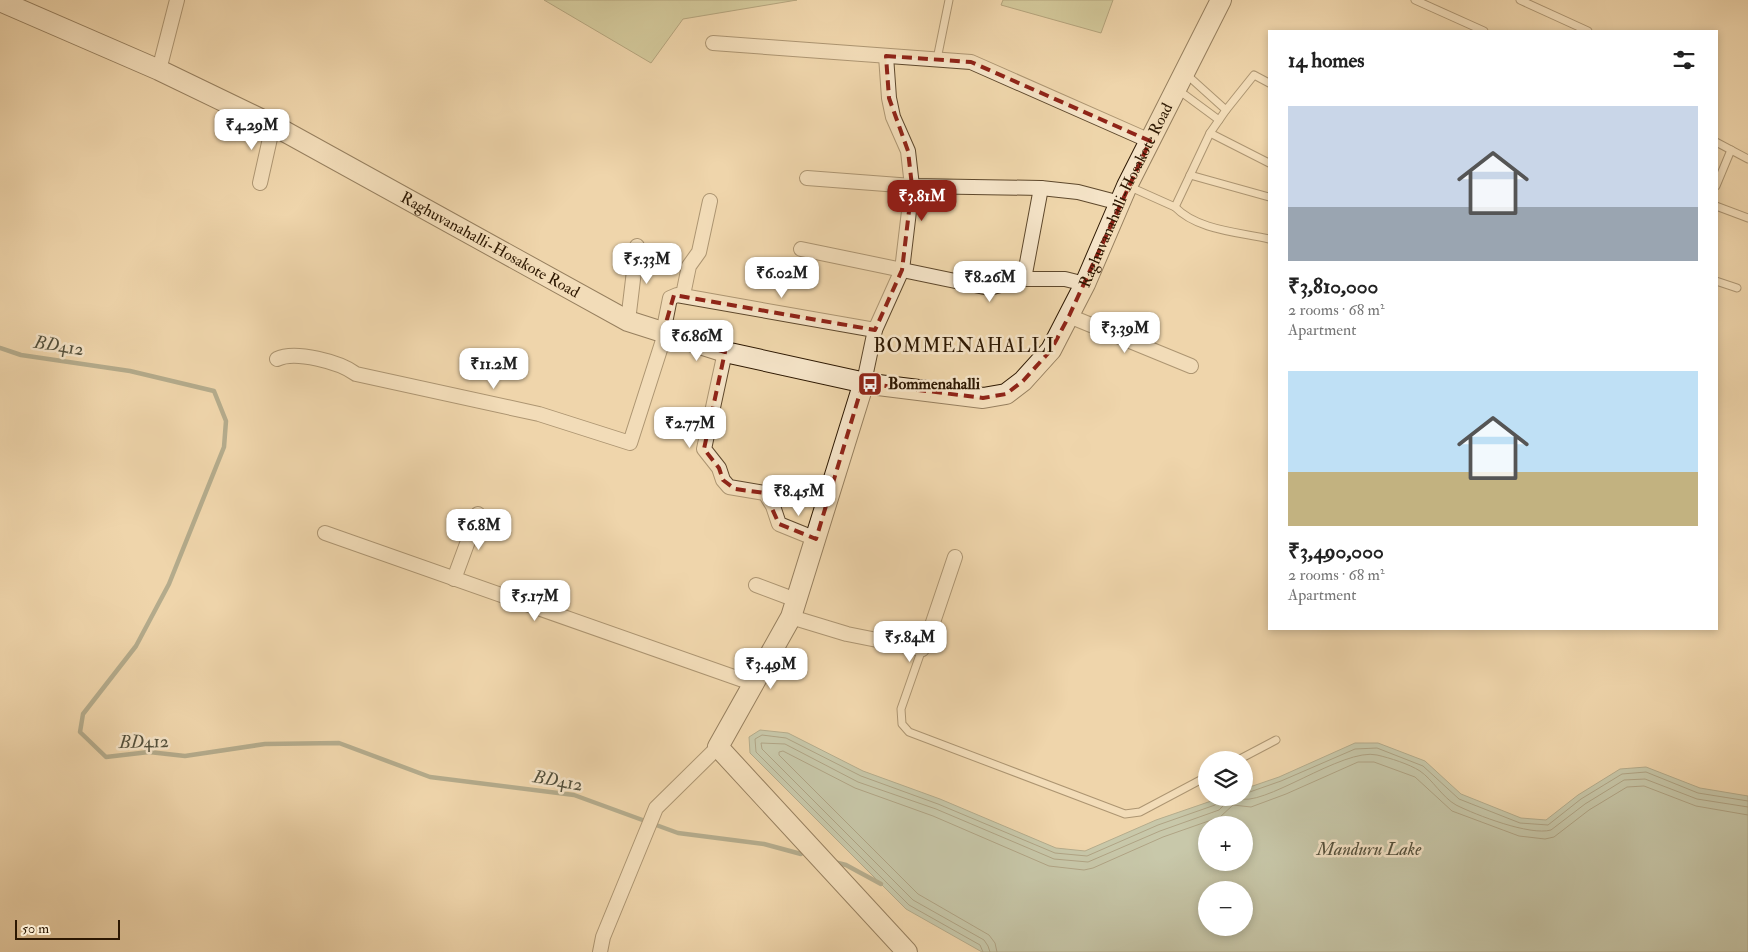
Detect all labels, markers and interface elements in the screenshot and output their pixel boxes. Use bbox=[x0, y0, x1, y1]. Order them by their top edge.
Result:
icon: filters bbox=[1670, 46, 1698, 74]
text: 14 homes bbox=[1288, 47, 1365, 74]
street label: Raghuvanahalli-Hosakote Road bbox=[1075, 100, 1177, 291]
pin: ₹4.29M bbox=[211, 108, 293, 151]
text: ₹4.29M bbox=[225, 115, 279, 135]
icon: home bbox=[1448, 138, 1538, 228]
pin: ₹3.81M bbox=[881, 180, 963, 222]
text: ₹3.81M bbox=[898, 186, 946, 206]
street label: Raghuvanahalli-Hosakote Road bbox=[397, 187, 583, 302]
pin: ₹5.33M bbox=[606, 242, 688, 285]
text: ₹5.33M bbox=[624, 249, 670, 269]
pin: ₹6.02M bbox=[741, 256, 823, 299]
pin: ₹8.26M bbox=[949, 260, 1031, 303]
text: ₹6.02M bbox=[756, 263, 808, 283]
text: ₹8.26M bbox=[964, 267, 1016, 287]
text: ₹3,810,000 bbox=[1288, 273, 1378, 300]
text: 2 rooms · 68 m² bbox=[1288, 300, 1384, 320]
pin: ₹3.39M bbox=[1084, 312, 1166, 354]
text: ₹3.39M bbox=[1101, 318, 1149, 338]
pin: ₹6.86M bbox=[656, 320, 738, 362]
text: Apartment bbox=[1288, 320, 1356, 340]
text: ₹6.86M bbox=[671, 326, 723, 346]
water label: BD412 bbox=[31, 331, 86, 361]
district label: BOMMENAHALLI bbox=[873, 334, 1055, 358]
pin: ₹11.2M bbox=[453, 348, 535, 390]
text: ₹11.2M bbox=[470, 354, 518, 374]
bus stop icon: Bommenahalli bbox=[857, 371, 883, 397]
place label: Bommenahalli bbox=[888, 374, 981, 394]
icon: home bbox=[1448, 403, 1538, 493]
pin: ₹2.77M bbox=[649, 406, 731, 449]
text: ₹2.77M bbox=[665, 413, 715, 433]
pin: ₹8.45M bbox=[758, 474, 840, 517]
text: ₹8.45M bbox=[773, 481, 825, 501]
pin: ₹6.8M bbox=[444, 508, 514, 551]
text: ₹6.8M bbox=[457, 515, 501, 535]
text: ₹3,490,000 bbox=[1288, 538, 1384, 565]
text: 2 rooms · 68 m² bbox=[1288, 565, 1384, 585]
pin: ₹5.17M bbox=[494, 580, 576, 622]
text: Apartment bbox=[1288, 585, 1356, 605]
text: ₹5.17M bbox=[511, 586, 559, 606]
pin: ₹5.84M bbox=[869, 620, 951, 663]
text: ₹5.84M bbox=[885, 627, 935, 647]
pin: ₹3.49M bbox=[730, 648, 812, 690]
text: ₹3.49M bbox=[746, 654, 796, 674]
water label: BD412 bbox=[118, 730, 169, 754]
map controls bbox=[1198, 751, 1253, 936]
button: layers bbox=[1198, 751, 1253, 806]
water label: BD412 bbox=[530, 765, 585, 797]
button: + bbox=[1198, 816, 1253, 871]
water label: Manduru Lake bbox=[1316, 838, 1422, 861]
button: − bbox=[1198, 881, 1253, 936]
scale bar bbox=[15, 917, 120, 940]
text: 50 m bbox=[22, 920, 49, 937]

